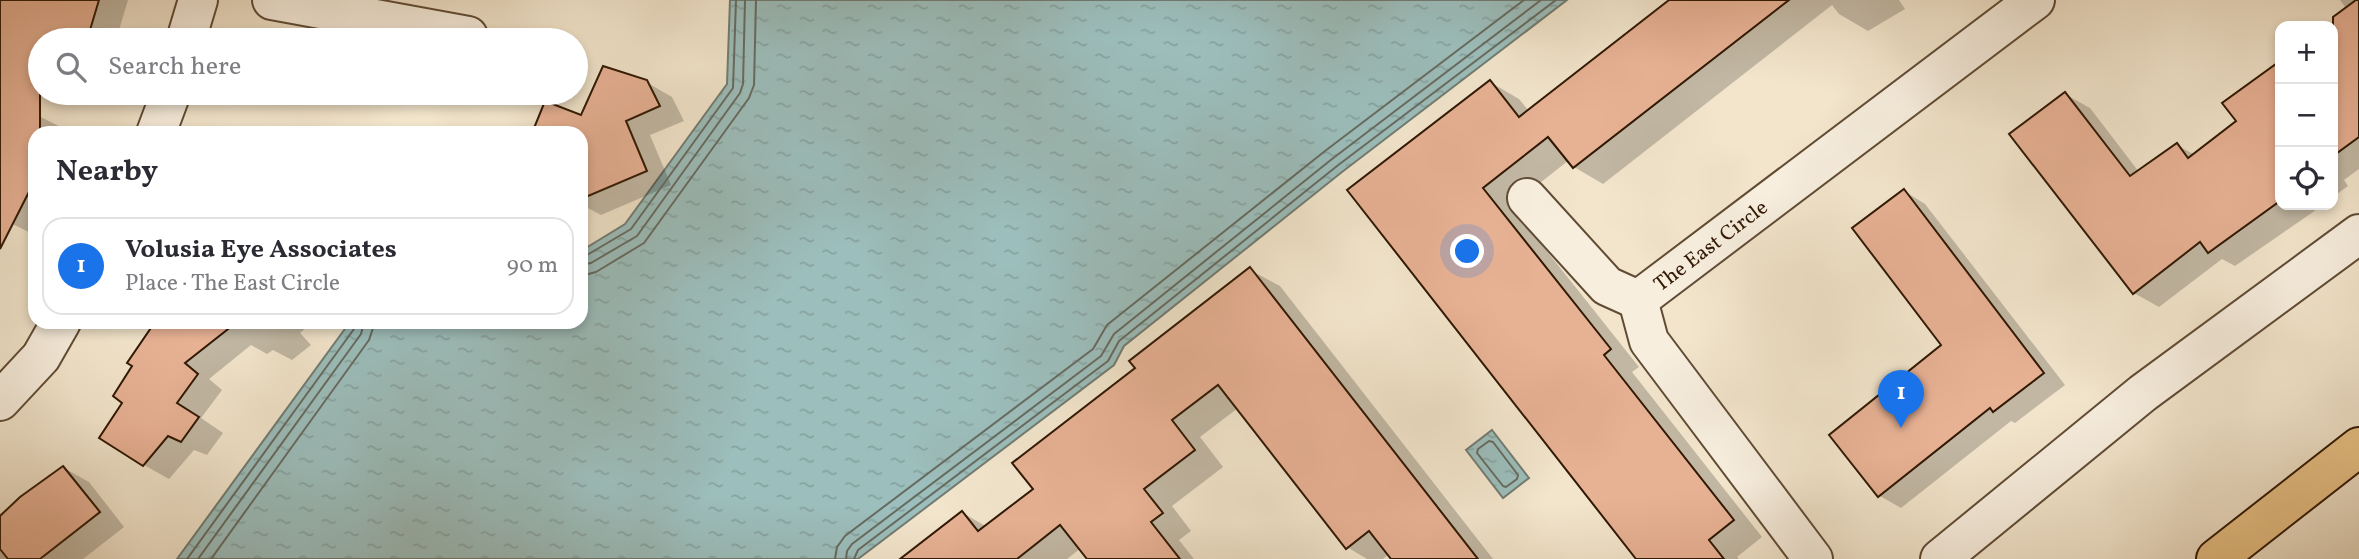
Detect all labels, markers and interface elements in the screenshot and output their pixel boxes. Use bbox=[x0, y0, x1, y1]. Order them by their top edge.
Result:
map controls bbox=[2275, 21, 2338, 210]
button: + bbox=[2275, 21, 2338, 84]
search box bbox=[28, 28, 588, 105]
icon: search bbox=[52, 48, 90, 86]
text: Search here bbox=[108, 49, 241, 85]
button: − bbox=[2275, 84, 2338, 147]
button: locate bbox=[2275, 147, 2338, 210]
text: Nearby bbox=[56, 151, 158, 193]
street label: The East Circle bbox=[1648, 194, 1774, 299]
text: Volusia Eye Associates bbox=[125, 232, 397, 268]
your location bbox=[1450, 234, 1484, 268]
text: 1 bbox=[76, 250, 86, 282]
text: 90 m bbox=[507, 250, 558, 282]
text: Place · The East Circle bbox=[125, 268, 340, 300]
pin: 1 bbox=[1878, 370, 1924, 428]

